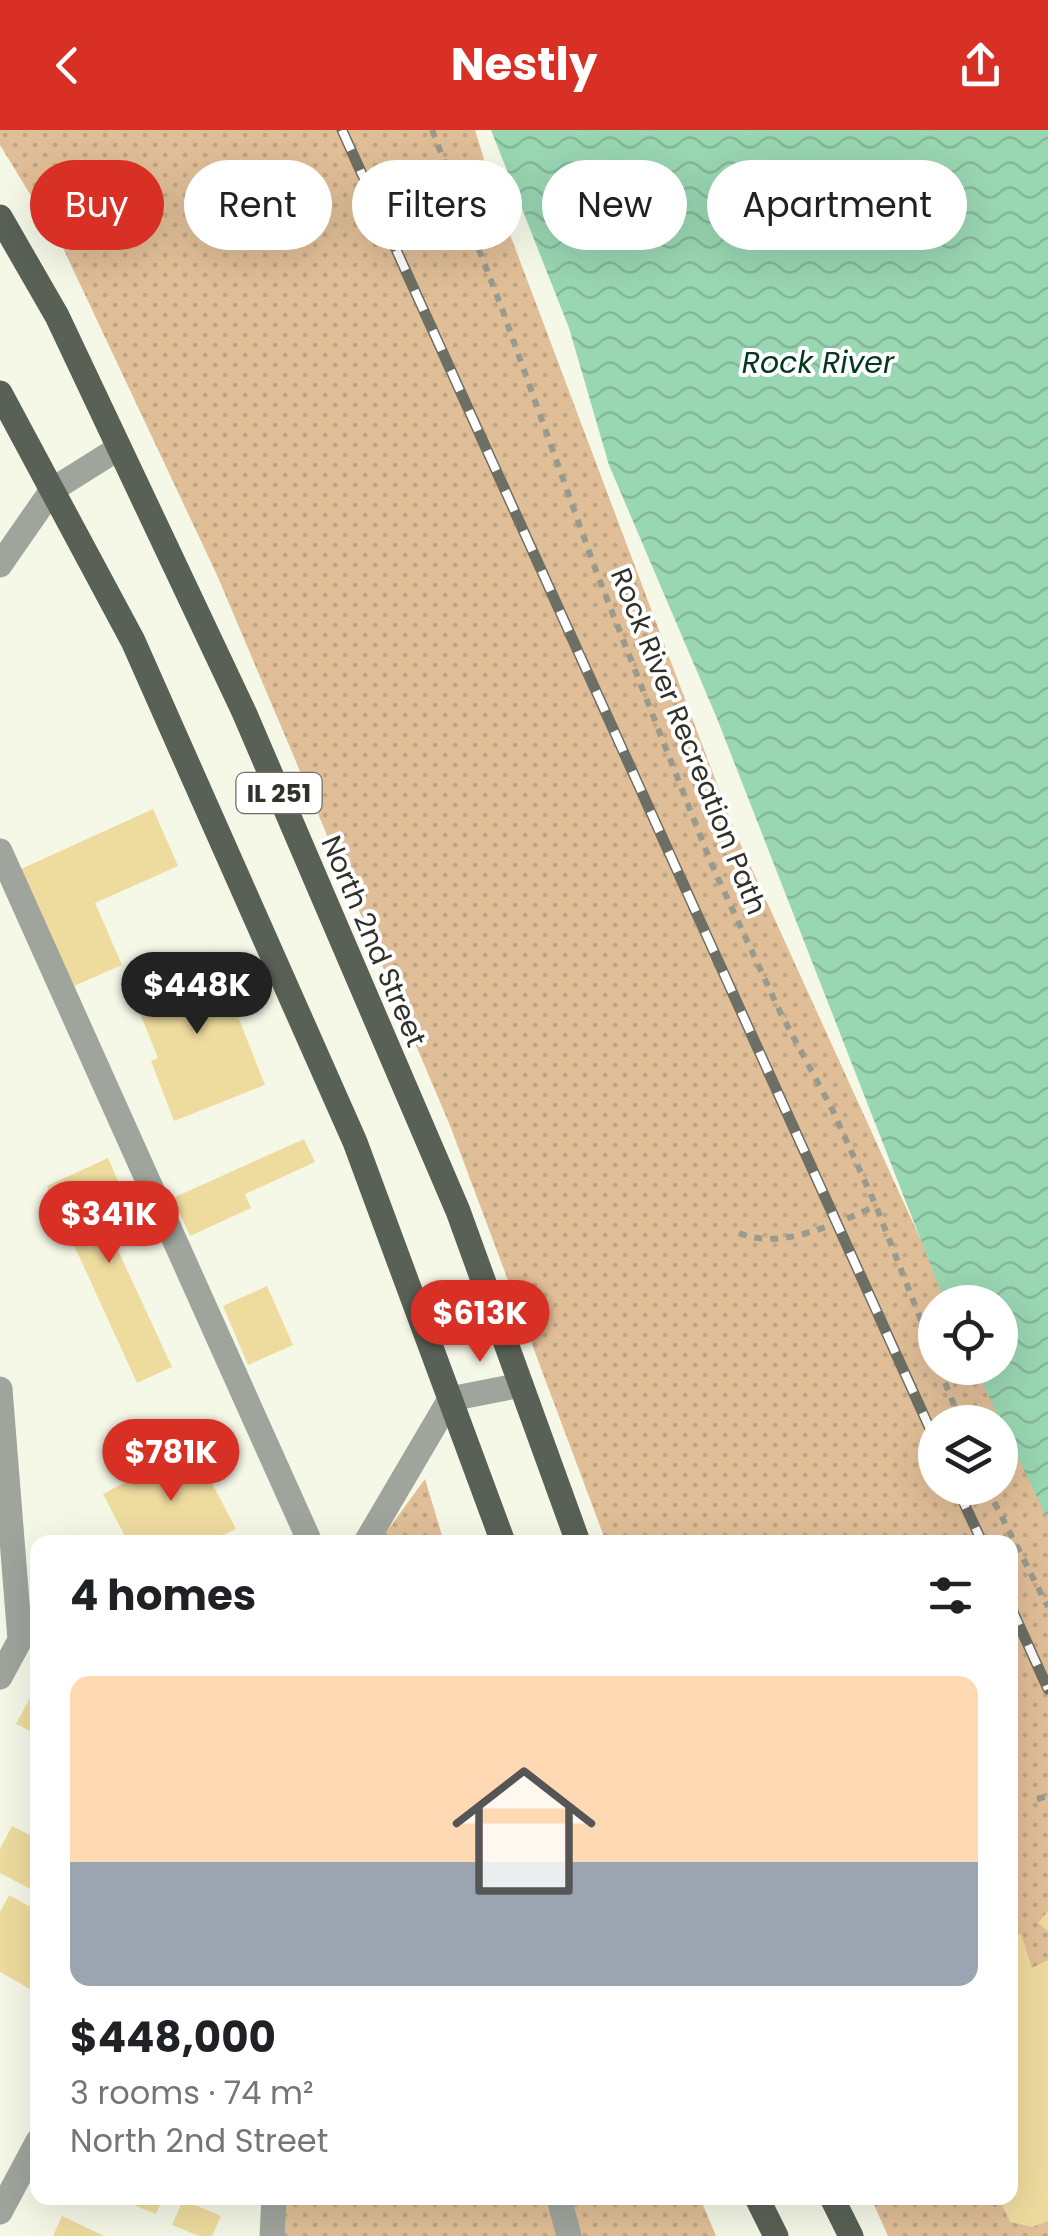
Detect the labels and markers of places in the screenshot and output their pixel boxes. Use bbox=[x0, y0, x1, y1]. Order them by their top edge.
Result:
pin: $448K bbox=[127, 952, 267, 1037]
pin: $341K bbox=[39, 1181, 179, 1266]
pin: $613K bbox=[410, 1280, 550, 1365]
pin: $781K bbox=[101, 1419, 241, 1504]

